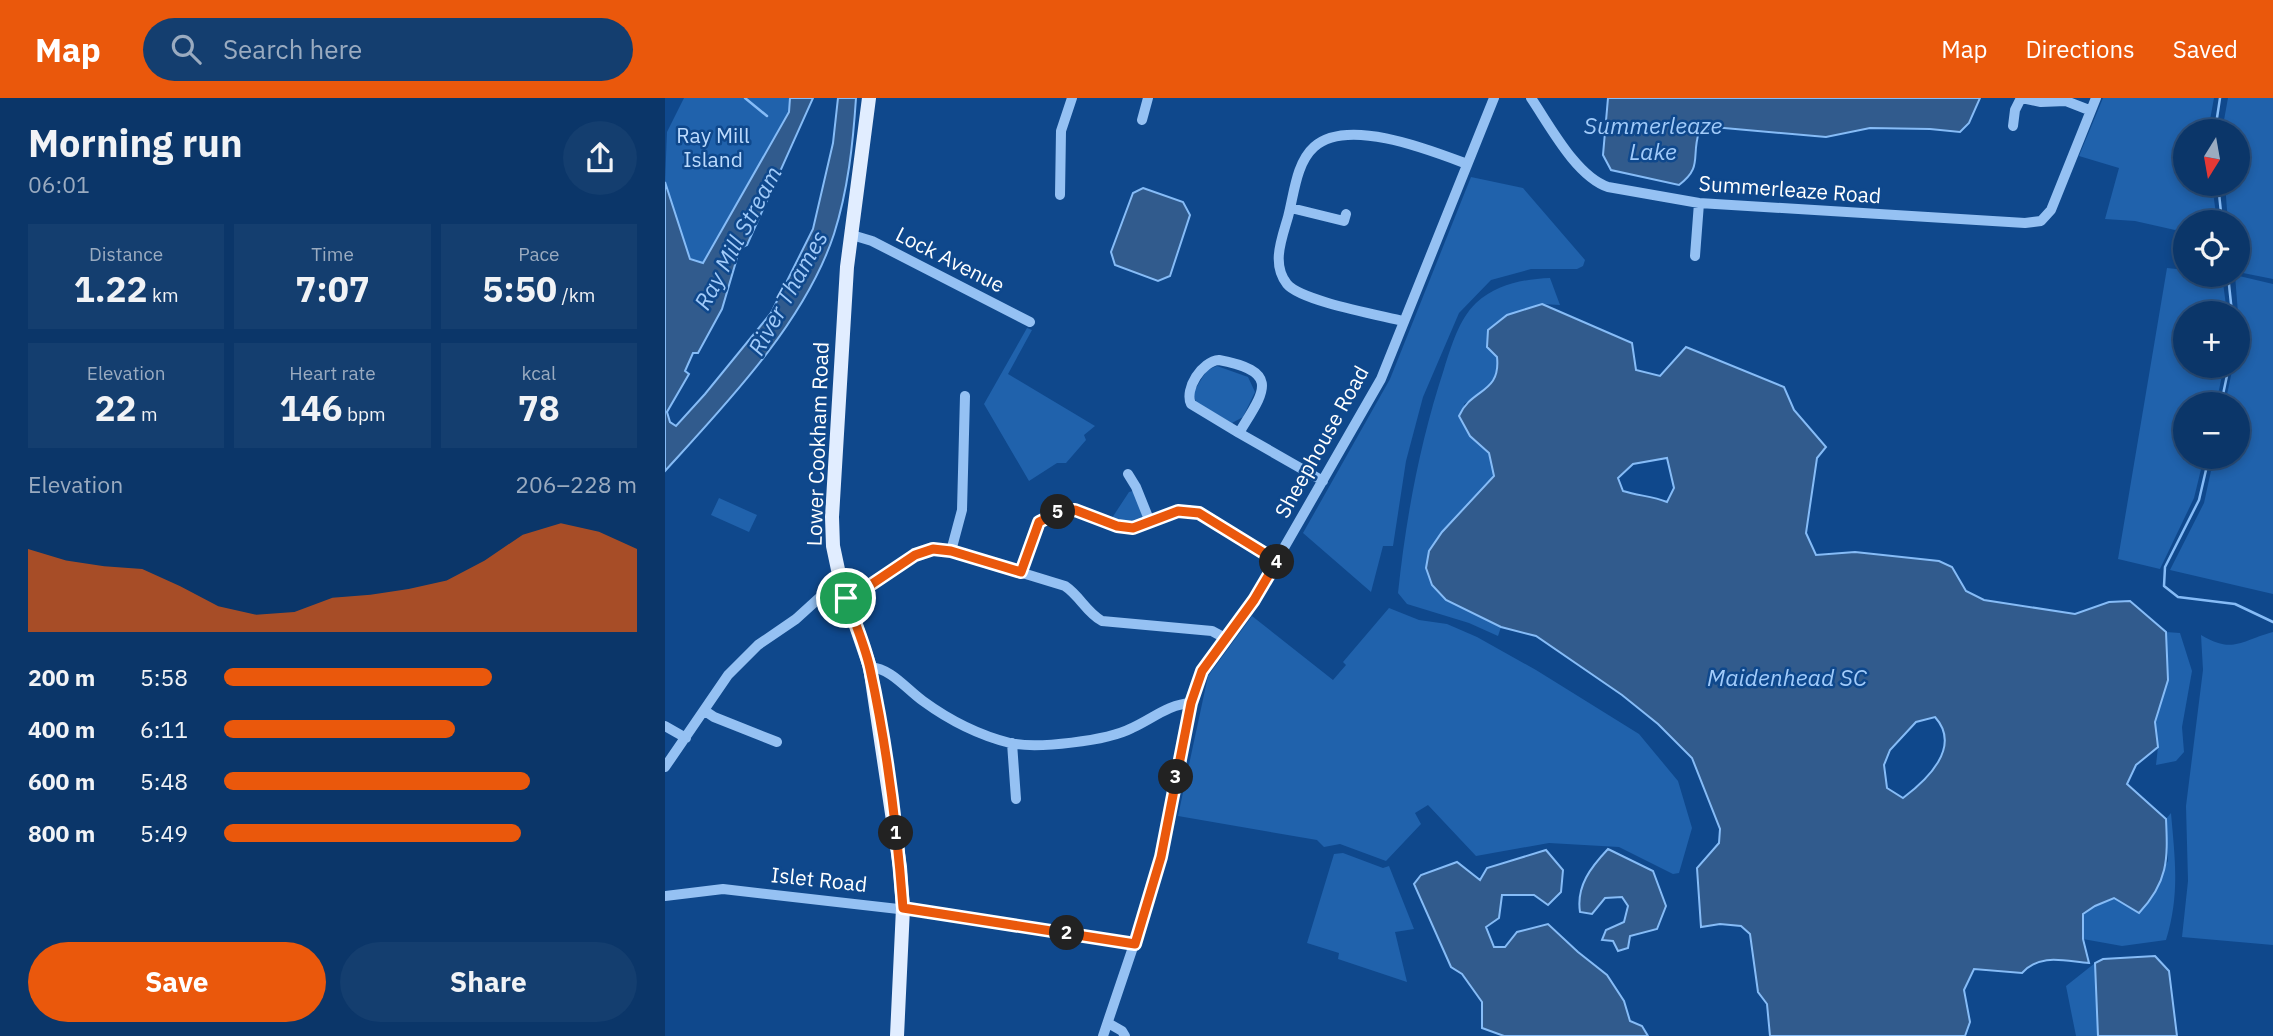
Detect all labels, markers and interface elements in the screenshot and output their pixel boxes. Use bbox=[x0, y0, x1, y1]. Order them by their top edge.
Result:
search box bbox=[143, 18, 633, 81]
text: Map bbox=[35, 28, 101, 71]
icon: search bbox=[167, 30, 205, 68]
text: Search here bbox=[223, 32, 362, 66]
text: Map bbox=[1941, 33, 1987, 65]
text: Directions bbox=[2025, 33, 2135, 65]
text: Saved bbox=[2173, 33, 2238, 65]
water label: Summerleaze Lake bbox=[1584, 110, 1723, 166]
text: Morning run bbox=[28, 118, 243, 167]
north arrow bbox=[2173, 119, 2251, 196]
map controls bbox=[2173, 119, 2250, 469]
button: share bbox=[563, 121, 637, 195]
park label: Ray Mill Island bbox=[676, 121, 750, 173]
water label: Ray Mill Stream bbox=[687, 160, 788, 315]
text: 06:01 bbox=[28, 169, 90, 199]
street label: Summerleaze Road bbox=[1698, 169, 1882, 209]
button: locate bbox=[2173, 210, 2250, 287]
street label: Lock Avenue bbox=[891, 220, 1010, 299]
water label: River Thames bbox=[740, 225, 834, 360]
text: Distance bbox=[89, 242, 163, 266]
text: Time bbox=[311, 242, 354, 266]
text: Pace bbox=[518, 242, 560, 266]
text: 1.22 bbox=[74, 266, 148, 312]
text: 7:07 bbox=[295, 266, 370, 312]
text: 5:50 bbox=[482, 266, 557, 312]
text: km bbox=[148, 283, 179, 307]
text: /km bbox=[557, 283, 595, 307]
button: + bbox=[2173, 301, 2250, 378]
street label: Lower Cookham Road bbox=[799, 341, 835, 547]
street label: Sheephouse Road bbox=[1268, 360, 1375, 523]
text: Elevation bbox=[87, 361, 166, 385]
text: Heart rate bbox=[289, 361, 376, 385]
text: kcal bbox=[522, 361, 556, 385]
text: 22 bbox=[95, 385, 137, 431]
text: 146 bbox=[279, 385, 342, 431]
text: 78 bbox=[518, 385, 560, 431]
button: − bbox=[2173, 392, 2250, 469]
text: m bbox=[137, 402, 158, 426]
text: bpm bbox=[342, 402, 386, 426]
text: Elevation bbox=[28, 469, 123, 499]
text: 206–228 m bbox=[515, 469, 637, 499]
pin: 5 bbox=[1041, 494, 1075, 530]
text: 5 bbox=[1052, 499, 1063, 523]
pin: 4 bbox=[1259, 545, 1295, 580]
text: 4 bbox=[1271, 549, 1282, 573]
pin bbox=[816, 568, 876, 628]
icon: arrive bbox=[827, 579, 865, 617]
text: 200 m bbox=[28, 662, 95, 692]
text: 5:58 bbox=[140, 662, 188, 692]
water label: Maidenhead SC bbox=[1707, 662, 1868, 692]
text: 400 m bbox=[28, 714, 95, 744]
text: 6:11 bbox=[140, 714, 188, 744]
pin: 3 bbox=[1159, 760, 1193, 794]
text: 3 bbox=[1170, 764, 1181, 788]
text: 600 m bbox=[28, 766, 95, 796]
text: 5:48 bbox=[140, 766, 188, 796]
pin: 1 bbox=[879, 816, 913, 850]
text: 800 m bbox=[28, 818, 95, 848]
text: 5:49 bbox=[140, 818, 188, 848]
text: 1 bbox=[890, 820, 901, 844]
street label: Islet Road bbox=[770, 860, 869, 898]
pin: 2 bbox=[1049, 916, 1085, 950]
text: 2 bbox=[1061, 920, 1072, 944]
button: Save bbox=[28, 942, 326, 1022]
button: Share bbox=[340, 942, 637, 1022]

